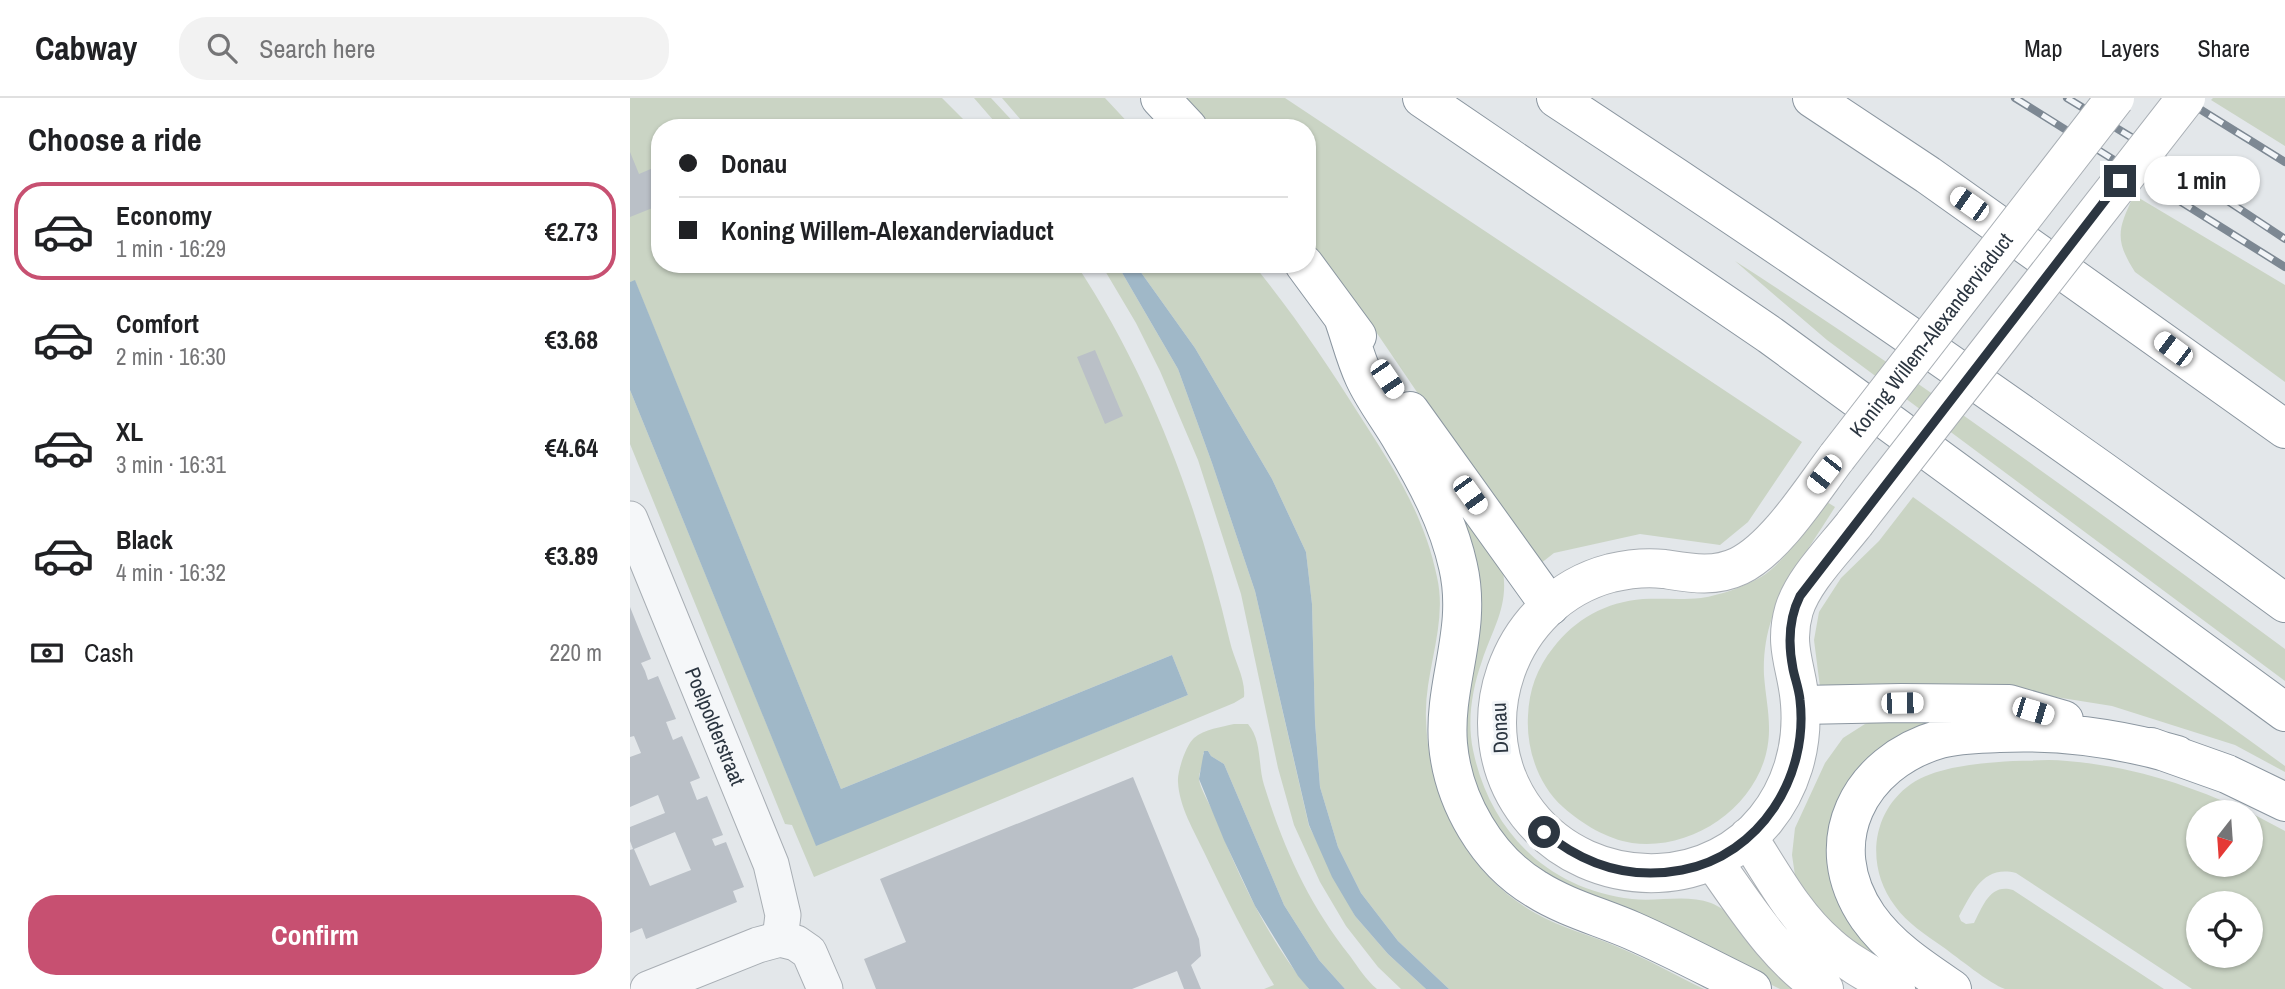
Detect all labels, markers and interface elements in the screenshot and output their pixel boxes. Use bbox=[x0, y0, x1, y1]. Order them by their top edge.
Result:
search box bbox=[179, 17, 669, 80]
text: Cabway bbox=[35, 26, 137, 70]
icon: search bbox=[203, 29, 241, 67]
text: Search here bbox=[259, 31, 375, 66]
text: Map bbox=[2024, 32, 2062, 64]
text: Layers bbox=[2100, 32, 2159, 64]
text: Share bbox=[2197, 32, 2250, 64]
text: Choose a ride bbox=[28, 118, 202, 161]
text: Donau bbox=[721, 146, 787, 181]
callout: 1 min bbox=[2144, 156, 2260, 206]
route end bbox=[2104, 165, 2136, 197]
text: 1 min bbox=[2177, 165, 2227, 196]
car bbox=[1946, 183, 1993, 225]
text: Economy bbox=[116, 198, 212, 233]
icon: car bbox=[32, 200, 95, 263]
text: Koning Willem-Alexanderviaduct bbox=[721, 213, 1054, 248]
text: €2.73 bbox=[545, 214, 598, 249]
street label: Koning Willem-Alexanderviaduct bbox=[1843, 227, 2019, 443]
text: 1 min · 16:29 bbox=[116, 233, 226, 264]
text: Comfort bbox=[116, 306, 199, 341]
icon: car bbox=[32, 308, 95, 371]
text: €3.68 bbox=[545, 322, 598, 357]
car bbox=[2150, 328, 2197, 370]
text: 2 min · 16:30 bbox=[116, 341, 226, 372]
car bbox=[1367, 356, 1408, 402]
text: XL bbox=[116, 414, 143, 449]
icon: car bbox=[32, 416, 95, 479]
text: €4.64 bbox=[545, 430, 598, 465]
text: 3 min · 16:31 bbox=[116, 449, 226, 480]
car bbox=[1803, 451, 1846, 497]
car bbox=[1450, 472, 1491, 518]
text: Black bbox=[116, 522, 173, 557]
icon: car bbox=[32, 524, 95, 587]
text: €3.89 bbox=[545, 538, 598, 573]
text: 4 min · 16:32 bbox=[116, 557, 226, 588]
icon: cash bbox=[28, 634, 66, 672]
text: Cash bbox=[84, 635, 134, 670]
text: 220 m bbox=[550, 637, 602, 668]
street label: Poelpolderstraat bbox=[678, 663, 752, 790]
car bbox=[1881, 692, 1924, 714]
car bbox=[2010, 695, 2057, 727]
street label: Donau bbox=[1484, 702, 1515, 754]
north arrow bbox=[2186, 800, 2263, 877]
map controls bbox=[2186, 800, 2263, 968]
route start bbox=[1528, 816, 1560, 848]
button: locate bbox=[2186, 891, 2263, 968]
button: Confirm bbox=[28, 895, 602, 975]

